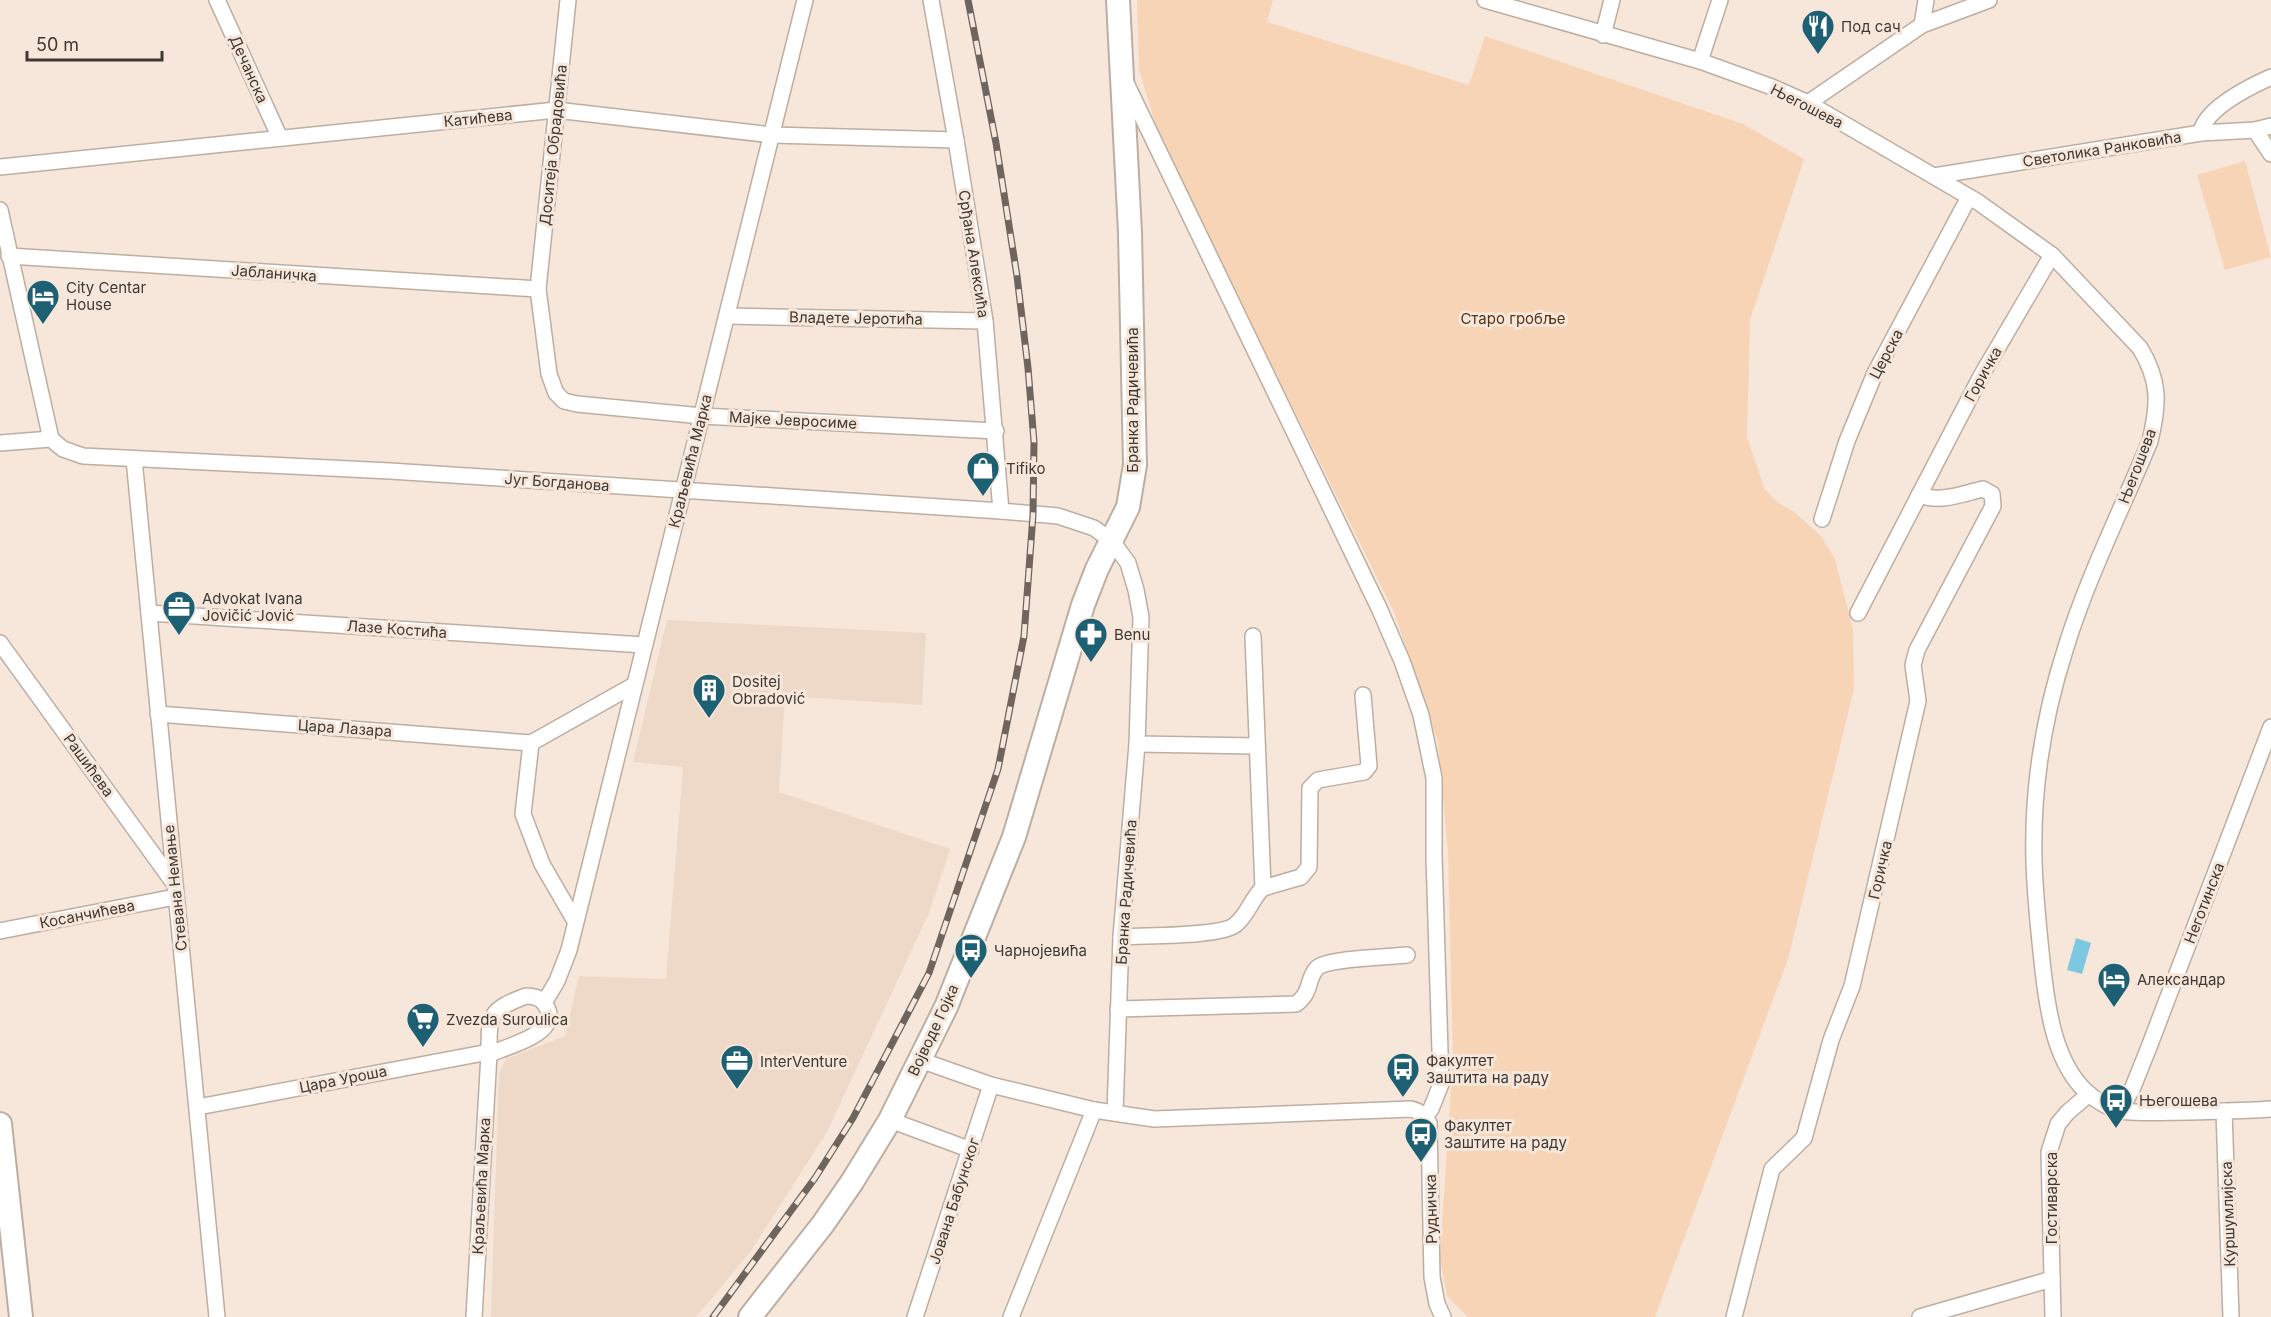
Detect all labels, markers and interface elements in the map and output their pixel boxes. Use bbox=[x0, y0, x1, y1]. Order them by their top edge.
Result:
restaurant icon: Под сач bbox=[1800, 8, 1836, 55]
place label: Под сач bbox=[1841, 17, 1901, 36]
scale bar bbox=[27, 24, 162, 62]
street label: Дечанска bbox=[226, 32, 272, 106]
text: 50 m bbox=[36, 34, 79, 55]
street label: Доситеја Обрадовића bbox=[535, 64, 571, 226]
street label: Његошева bbox=[1768, 80, 1846, 132]
street label: Катићева bbox=[443, 105, 513, 131]
street label: Светолика Ранковића bbox=[2021, 127, 2183, 171]
street label: Срђана Алексића bbox=[955, 189, 993, 319]
street label: Јабланичка bbox=[230, 261, 318, 285]
hotel icon: City Centar House bbox=[25, 278, 61, 325]
place label: City Centar House bbox=[66, 278, 146, 314]
street label: Владете Јеротића bbox=[789, 307, 923, 329]
park label: Старо гробље bbox=[1460, 309, 1566, 328]
street label: Церска bbox=[1865, 326, 1907, 382]
street label: Бранка Радичевића bbox=[1123, 327, 1142, 473]
street label: Горичка bbox=[1960, 343, 2006, 405]
street label: Краљевића Марка bbox=[664, 392, 716, 530]
street label: Мајке Јевросиме bbox=[729, 407, 857, 433]
street label: Његошева bbox=[2114, 426, 2160, 506]
shop icon: Tifiko bbox=[965, 450, 1001, 497]
place label: Tifiko bbox=[1006, 459, 1045, 478]
street label: Југ Богданова bbox=[504, 469, 610, 495]
office icon: Advokat Ivana Jovičić Jović bbox=[161, 589, 197, 636]
place label: Advokat Ivana Jovičić Jović bbox=[202, 589, 303, 625]
street label: Лазе Костића bbox=[346, 616, 448, 642]
pharmacy icon: Benu bbox=[1073, 616, 1109, 663]
place label: Benu bbox=[1114, 625, 1150, 644]
building icon: Dositej Obradović bbox=[691, 672, 727, 719]
place label: Dositej Obradović bbox=[732, 672, 805, 708]
street label: Цара Лазара bbox=[297, 715, 393, 741]
street label: Рашићева bbox=[60, 730, 118, 800]
street label: Бранка Радичевића bbox=[1111, 819, 1141, 965]
street label: Стевана Немање bbox=[159, 824, 191, 952]
street label: Горичка bbox=[1864, 839, 1896, 901]
street label: Неготинска bbox=[2180, 860, 2228, 946]
street label: Косанчићева bbox=[38, 895, 136, 933]
bus stop icon: Чарнојевића bbox=[953, 932, 989, 979]
place label: Чарнојевића bbox=[994, 941, 1087, 960]
hotel icon: Александар bbox=[2096, 961, 2132, 1008]
place label: Александар bbox=[2137, 970, 2226, 989]
street label: Војводе Гојка bbox=[903, 981, 963, 1079]
supermarket icon: Zvezda Suroulica bbox=[405, 1001, 441, 1048]
place label: Zvezda Suroulica bbox=[446, 1010, 568, 1029]
office icon: InterVenture bbox=[719, 1043, 755, 1090]
bus stop icon: Факултет Заштита на раду bbox=[1385, 1051, 1421, 1098]
place label: Факултет Заштита на раду bbox=[1426, 1051, 1549, 1087]
place label: InterVenture bbox=[760, 1052, 847, 1071]
street label: Цара Уроша bbox=[298, 1061, 388, 1097]
bus stop icon: Његошева bbox=[2098, 1082, 2134, 1129]
place label: Његошева bbox=[2139, 1091, 2218, 1110]
bus stop icon: Факултет Заштите на раду bbox=[1403, 1116, 1439, 1163]
place label: Факултет Заштите на раду bbox=[1444, 1116, 1567, 1152]
street label: Краљевића Марка bbox=[468, 1117, 494, 1255]
street label: Јована Бабунског bbox=[925, 1135, 984, 1267]
street label: Гостиварска bbox=[2042, 1152, 2061, 1244]
street label: Куршумлијска bbox=[2217, 1161, 2239, 1267]
street label: Рудничка bbox=[1421, 1174, 1441, 1244]

